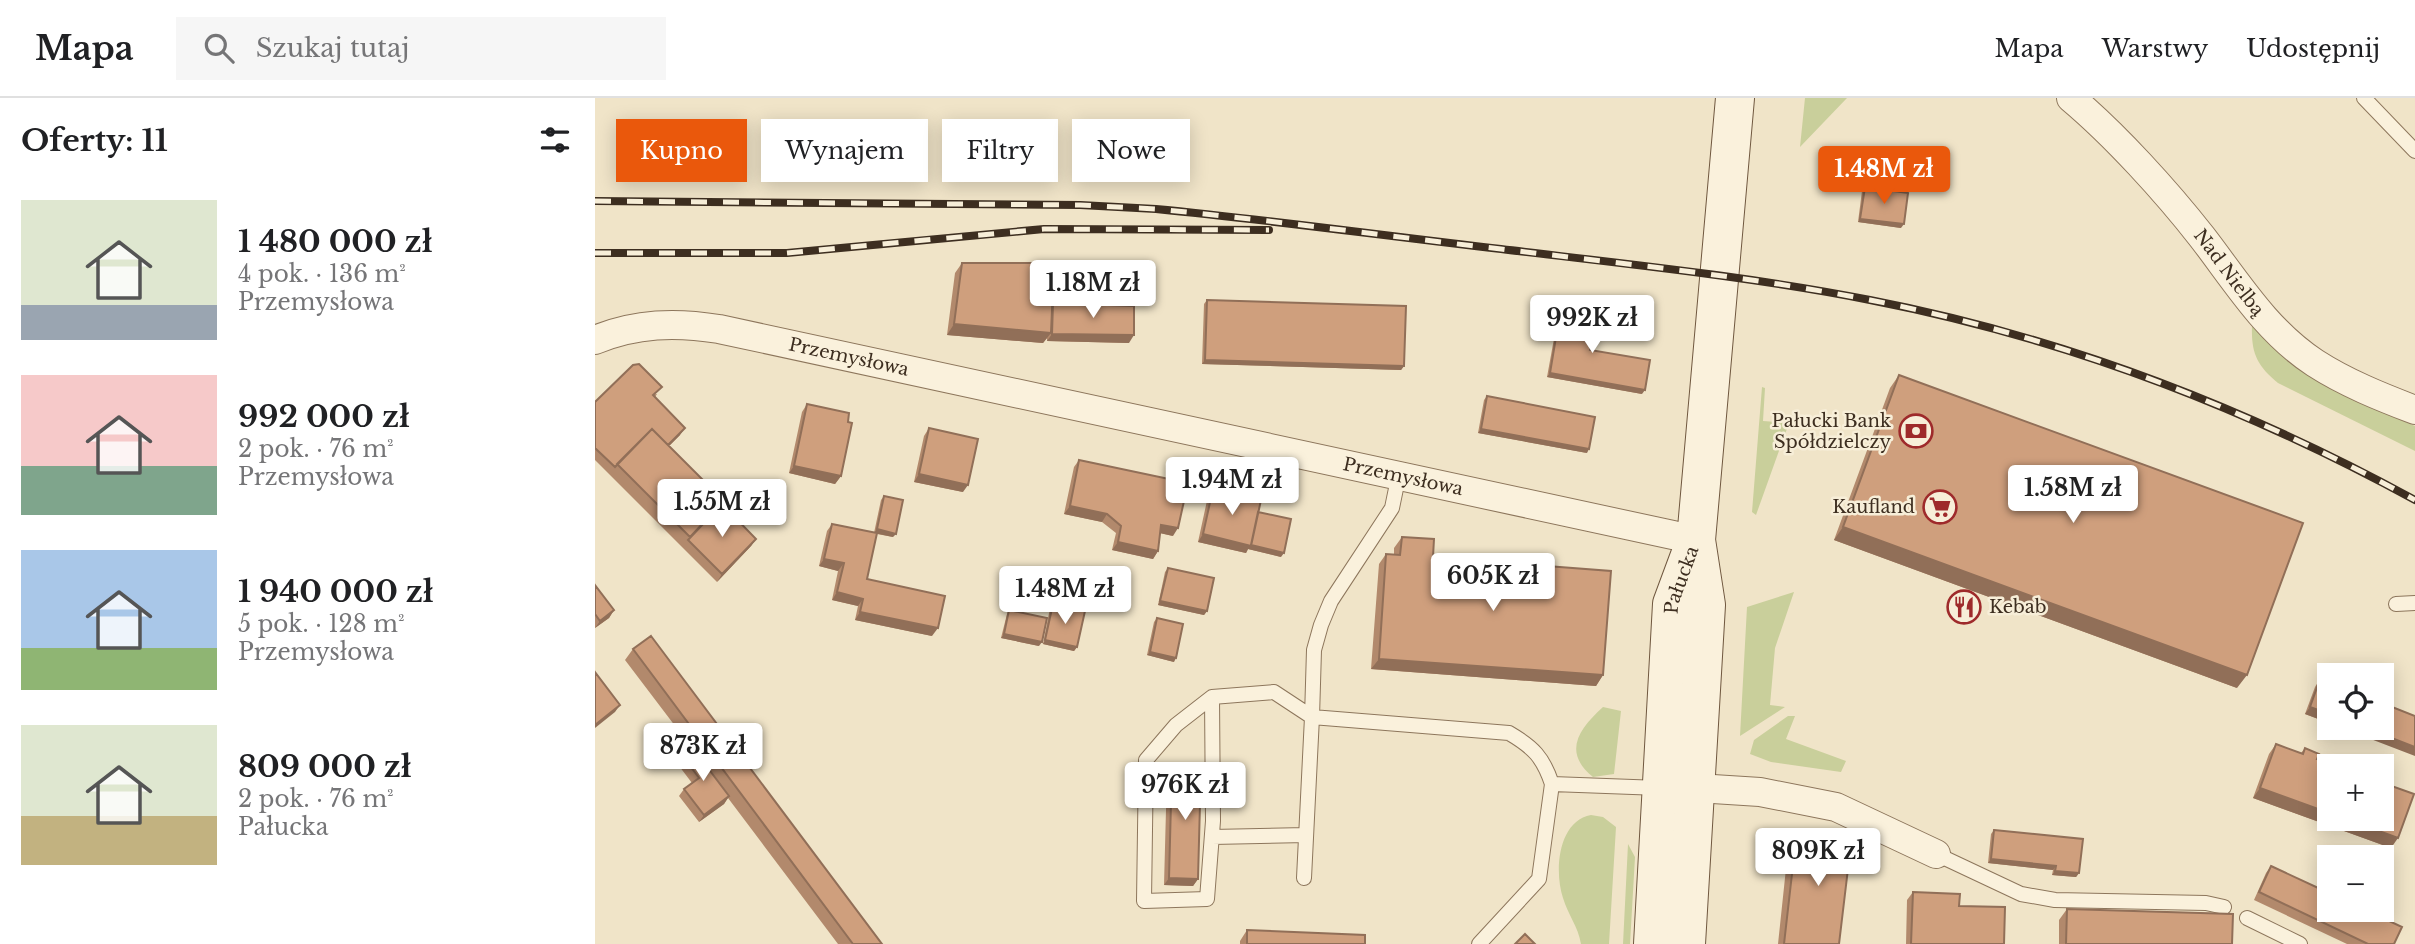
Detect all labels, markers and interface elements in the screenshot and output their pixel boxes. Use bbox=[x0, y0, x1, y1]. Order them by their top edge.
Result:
search box bbox=[176, 17, 666, 80]
text: Mapa bbox=[35, 28, 134, 69]
icon: search bbox=[200, 29, 238, 67]
text: Szukaj tutaj bbox=[256, 32, 409, 64]
text: Mapa bbox=[1995, 34, 2064, 63]
text: Warstwy bbox=[2102, 34, 2208, 63]
text: Udostępnij bbox=[2246, 34, 2380, 63]
chip: Kupno bbox=[616, 119, 747, 182]
chip: Wynajem bbox=[761, 119, 928, 182]
chip: Filtry bbox=[942, 119, 1058, 182]
chip: Nowe bbox=[1072, 119, 1190, 182]
icon: filters bbox=[536, 121, 574, 159]
text: Oferty: 11 bbox=[21, 122, 168, 159]
pin: 1.48M zł bbox=[1812, 146, 1956, 206]
text: 1.48M zł bbox=[1834, 155, 1934, 183]
text: 1 480 000 zł bbox=[238, 223, 432, 260]
street label: Nad Nielbą bbox=[2189, 225, 2269, 321]
icon: home bbox=[77, 228, 161, 312]
text: 4 pok. · 136 m² bbox=[238, 260, 406, 288]
pin: 1.18M zł bbox=[1021, 260, 1165, 320]
text: 1.18M zł bbox=[1046, 269, 1140, 297]
text: Przemysłowa bbox=[238, 288, 394, 316]
pin: 992K zł bbox=[1527, 296, 1657, 355]
text: 992K zł bbox=[1546, 304, 1638, 332]
street label: Przemysłowa bbox=[787, 333, 911, 381]
text: 992 000 zł bbox=[238, 398, 410, 435]
icon: home bbox=[77, 403, 161, 487]
place label: Pałucki Bank Spółdzielczy bbox=[1772, 410, 1891, 453]
bank icon: Pałucki Bank Spółdzielczy bbox=[1897, 412, 1935, 450]
text: 2 pok. · 76 m² bbox=[238, 435, 394, 463]
street label: Przemysłowa bbox=[1341, 453, 1465, 500]
pin: 1.94M zł bbox=[1160, 458, 1304, 517]
text: Przemysłowa bbox=[238, 463, 394, 491]
text: 1.94M zł bbox=[1182, 466, 1282, 494]
pin: 1.58M zł bbox=[2001, 466, 2145, 525]
text: 1.58M zł bbox=[2024, 474, 2122, 502]
pin: 1.55M zł bbox=[650, 480, 794, 539]
text: 1.55M zł bbox=[673, 488, 771, 516]
supermarket icon: Kaufland bbox=[1921, 488, 1959, 526]
place label: Kaufland bbox=[1832, 496, 1915, 518]
street label: Pałucka bbox=[1660, 543, 1703, 615]
pin: 605K zł bbox=[1428, 554, 1558, 613]
text: 605K zł bbox=[1447, 562, 1539, 590]
pin: 1.48M zł bbox=[993, 566, 1137, 626]
text: 1 940 000 zł bbox=[238, 573, 434, 610]
text: 1.48M zł bbox=[1015, 575, 1115, 603]
icon: home bbox=[77, 578, 161, 662]
restaurant icon: Kebab bbox=[1945, 588, 1983, 626]
place label: Kebab bbox=[1989, 596, 2046, 618]
text: 5 pok. · 128 m² bbox=[238, 610, 405, 638]
text: Przemysłowa bbox=[238, 638, 394, 666]
map controls bbox=[2317, 663, 2394, 922]
button: locate bbox=[2317, 663, 2394, 740]
pin: 873K zł bbox=[638, 724, 768, 783]
text: 873K zł bbox=[660, 732, 746, 760]
text: 809 000 zł bbox=[238, 748, 412, 785]
icon: home bbox=[77, 753, 161, 837]
button: + bbox=[2317, 754, 2394, 831]
pin: 976K zł bbox=[1120, 762, 1250, 822]
text: 976K zł bbox=[1141, 771, 1229, 799]
text: 2 pok. · 76 m² bbox=[238, 785, 394, 813]
text: Pałucka bbox=[238, 813, 328, 841]
pin: 809K zł bbox=[1753, 828, 1883, 888]
text: 809K zł bbox=[1771, 837, 1865, 865]
button: − bbox=[2317, 845, 2394, 922]

